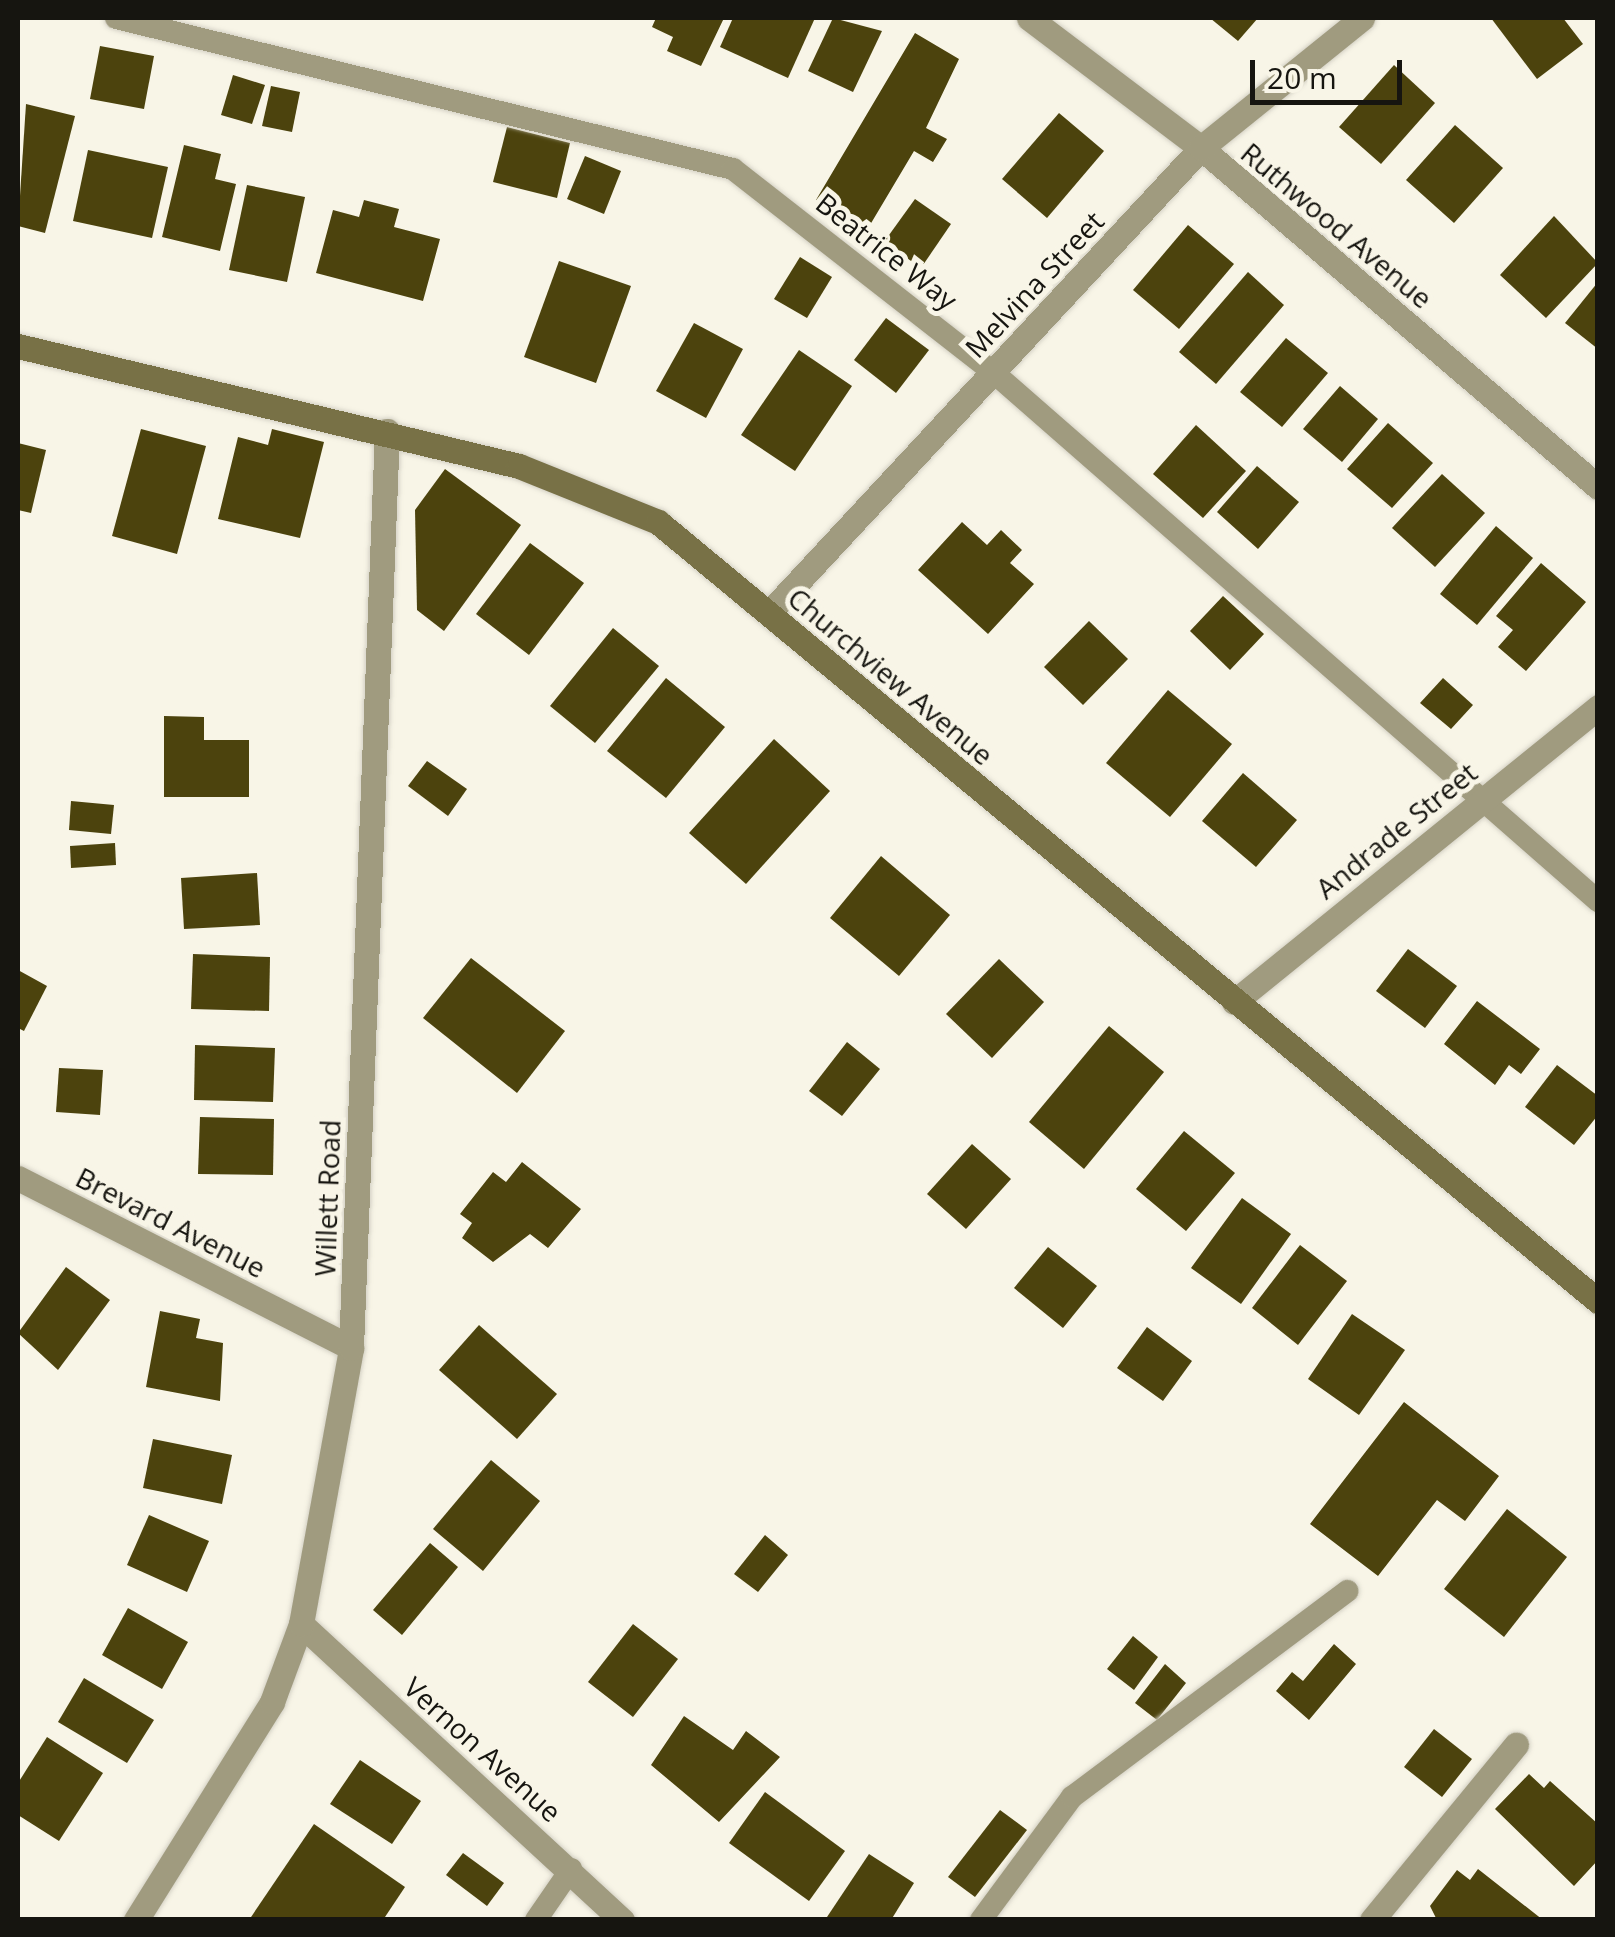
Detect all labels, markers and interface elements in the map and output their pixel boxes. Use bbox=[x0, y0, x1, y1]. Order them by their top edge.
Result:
scale bar bbox=[1255, 40, 1408, 102]
text: 20 m bbox=[1267, 57, 1337, 98]
street label: Ruthwood Avenue bbox=[1235, 135, 1439, 315]
street label: Beatrice Way bbox=[810, 186, 964, 316]
street label: Melvina Street bbox=[958, 204, 1110, 364]
street label: Churchview Avenue bbox=[782, 580, 1000, 772]
street label: Andrade Street bbox=[1309, 755, 1483, 905]
street label: Willett Road bbox=[307, 1119, 347, 1277]
street label: Brevard Avenue bbox=[71, 1160, 271, 1284]
street label: Vernon Avenue bbox=[398, 1670, 568, 1828]

